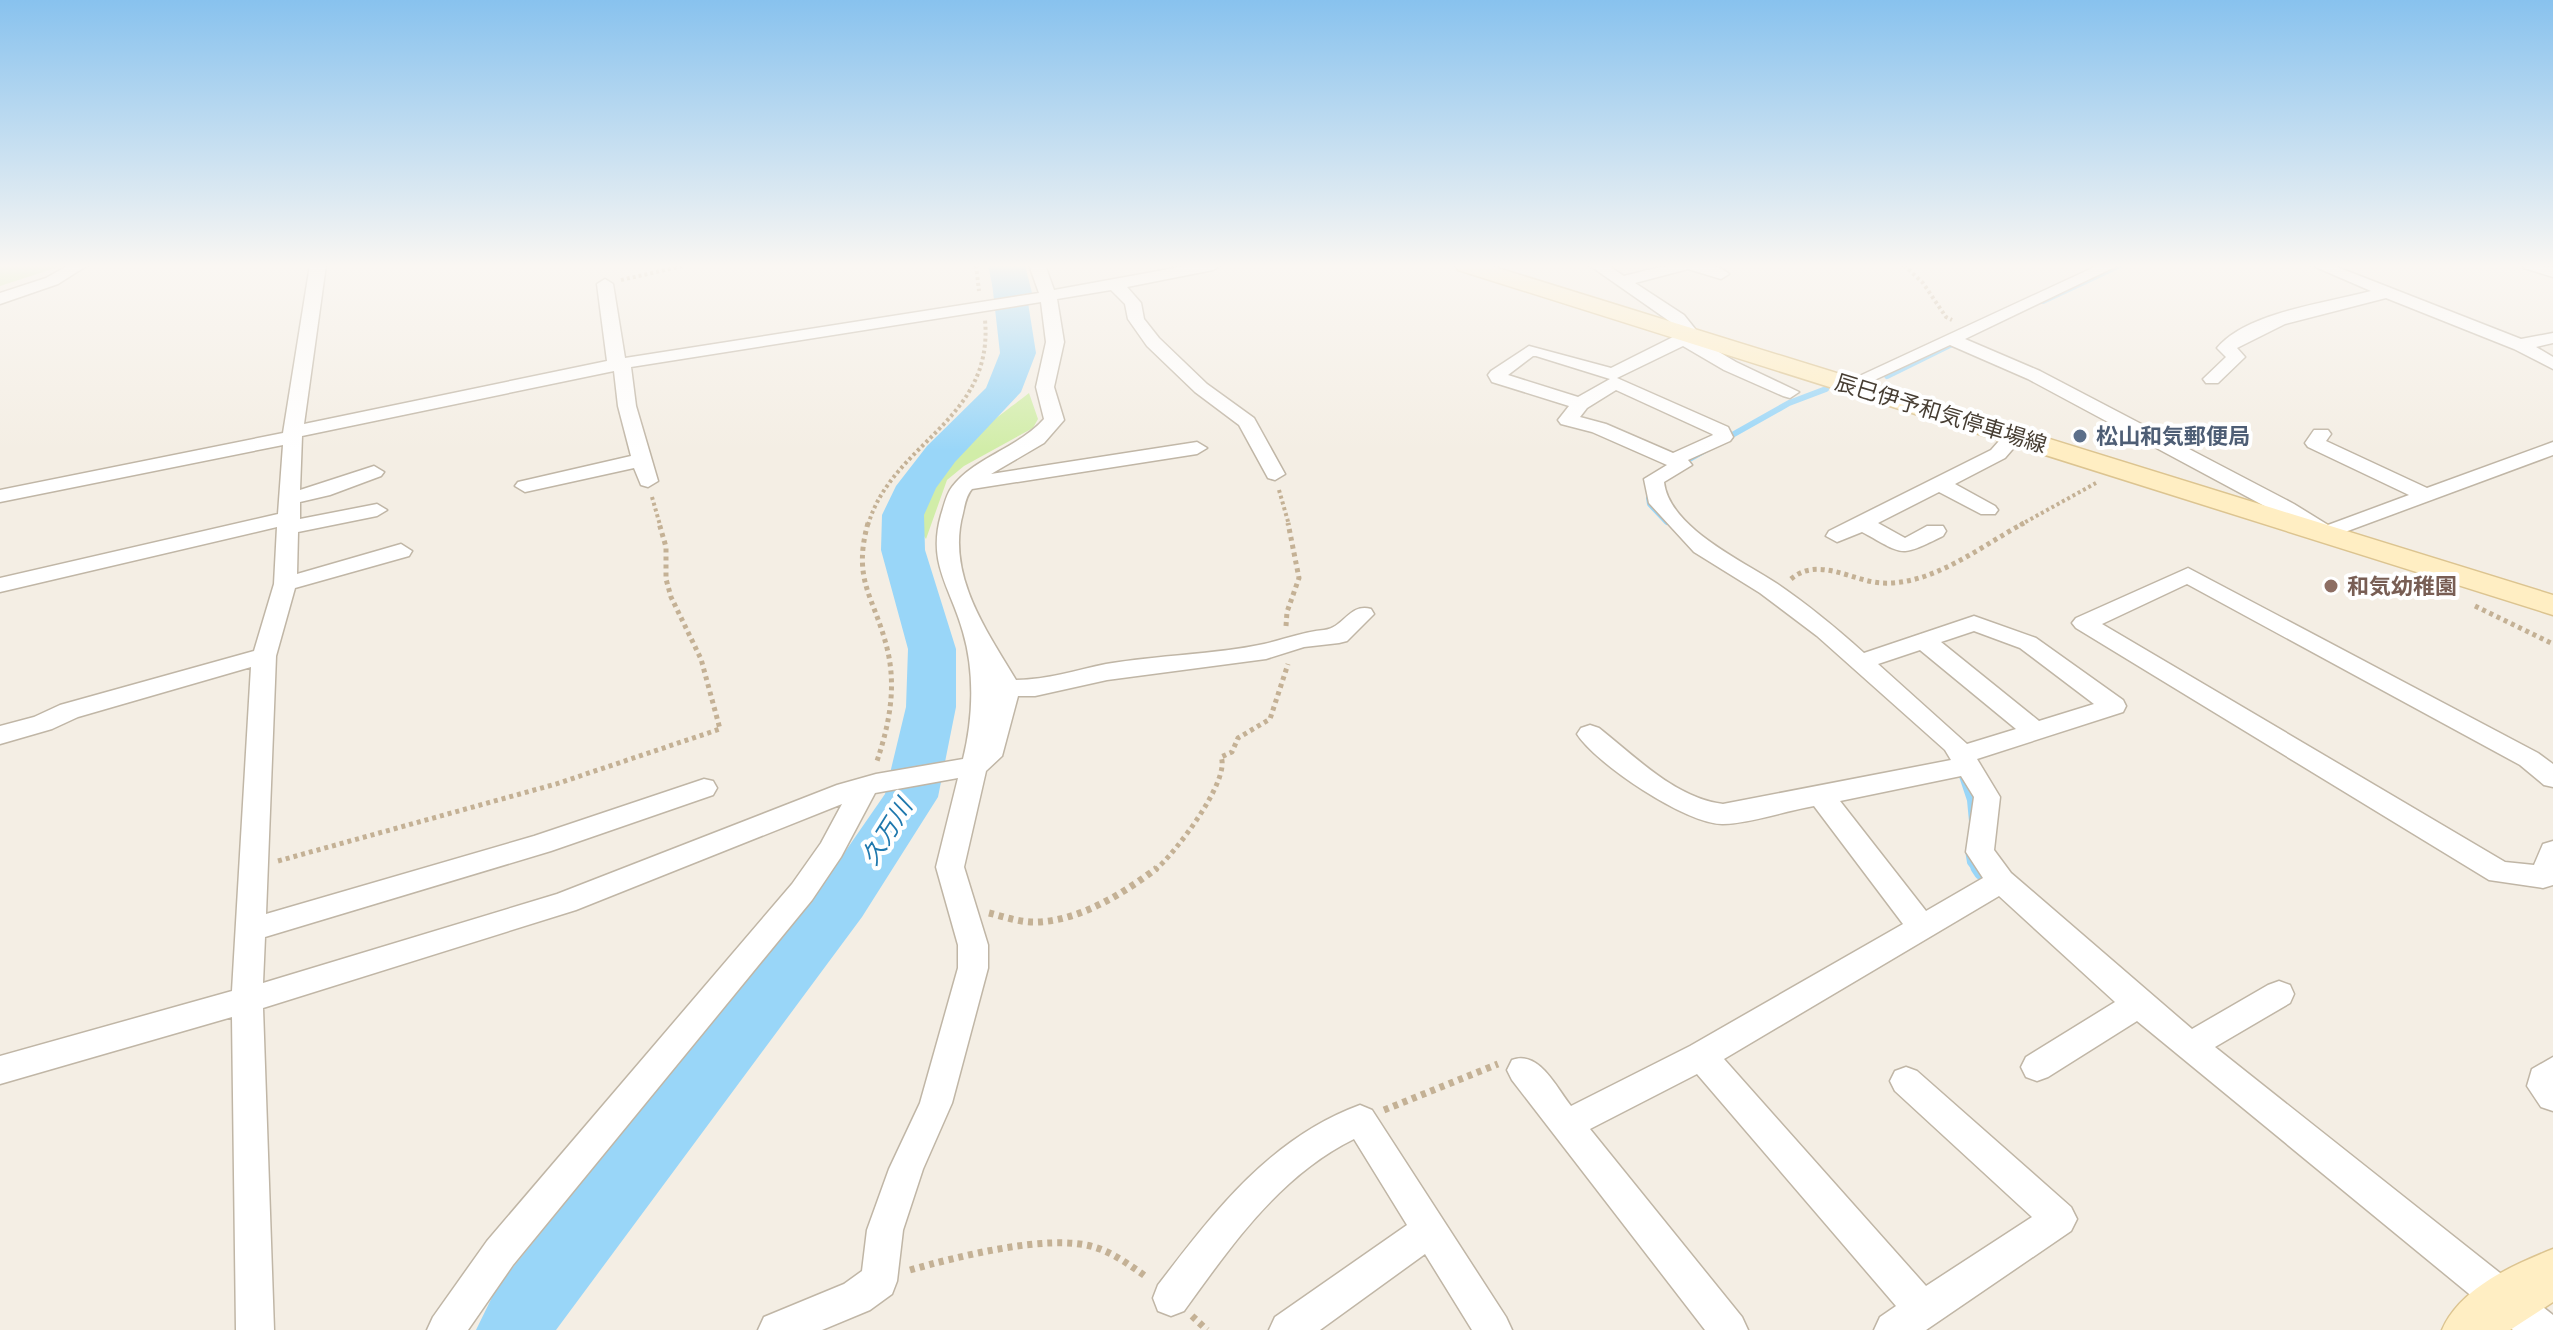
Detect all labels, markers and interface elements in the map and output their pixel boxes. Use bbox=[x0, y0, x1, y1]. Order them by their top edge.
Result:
street label: 辰巳伊予和気停車場線 bbox=[1832, 369, 2050, 458]
place label: 松山和気郵便局 bbox=[2096, 424, 2250, 449]
marker: 松山和気郵便局 bbox=[2071, 427, 2089, 445]
place label: 和気幼稚園 bbox=[2347, 574, 2457, 599]
marker: 和気幼稚園 bbox=[2322, 577, 2340, 595]
water label: 久万川 bbox=[856, 792, 920, 870]

